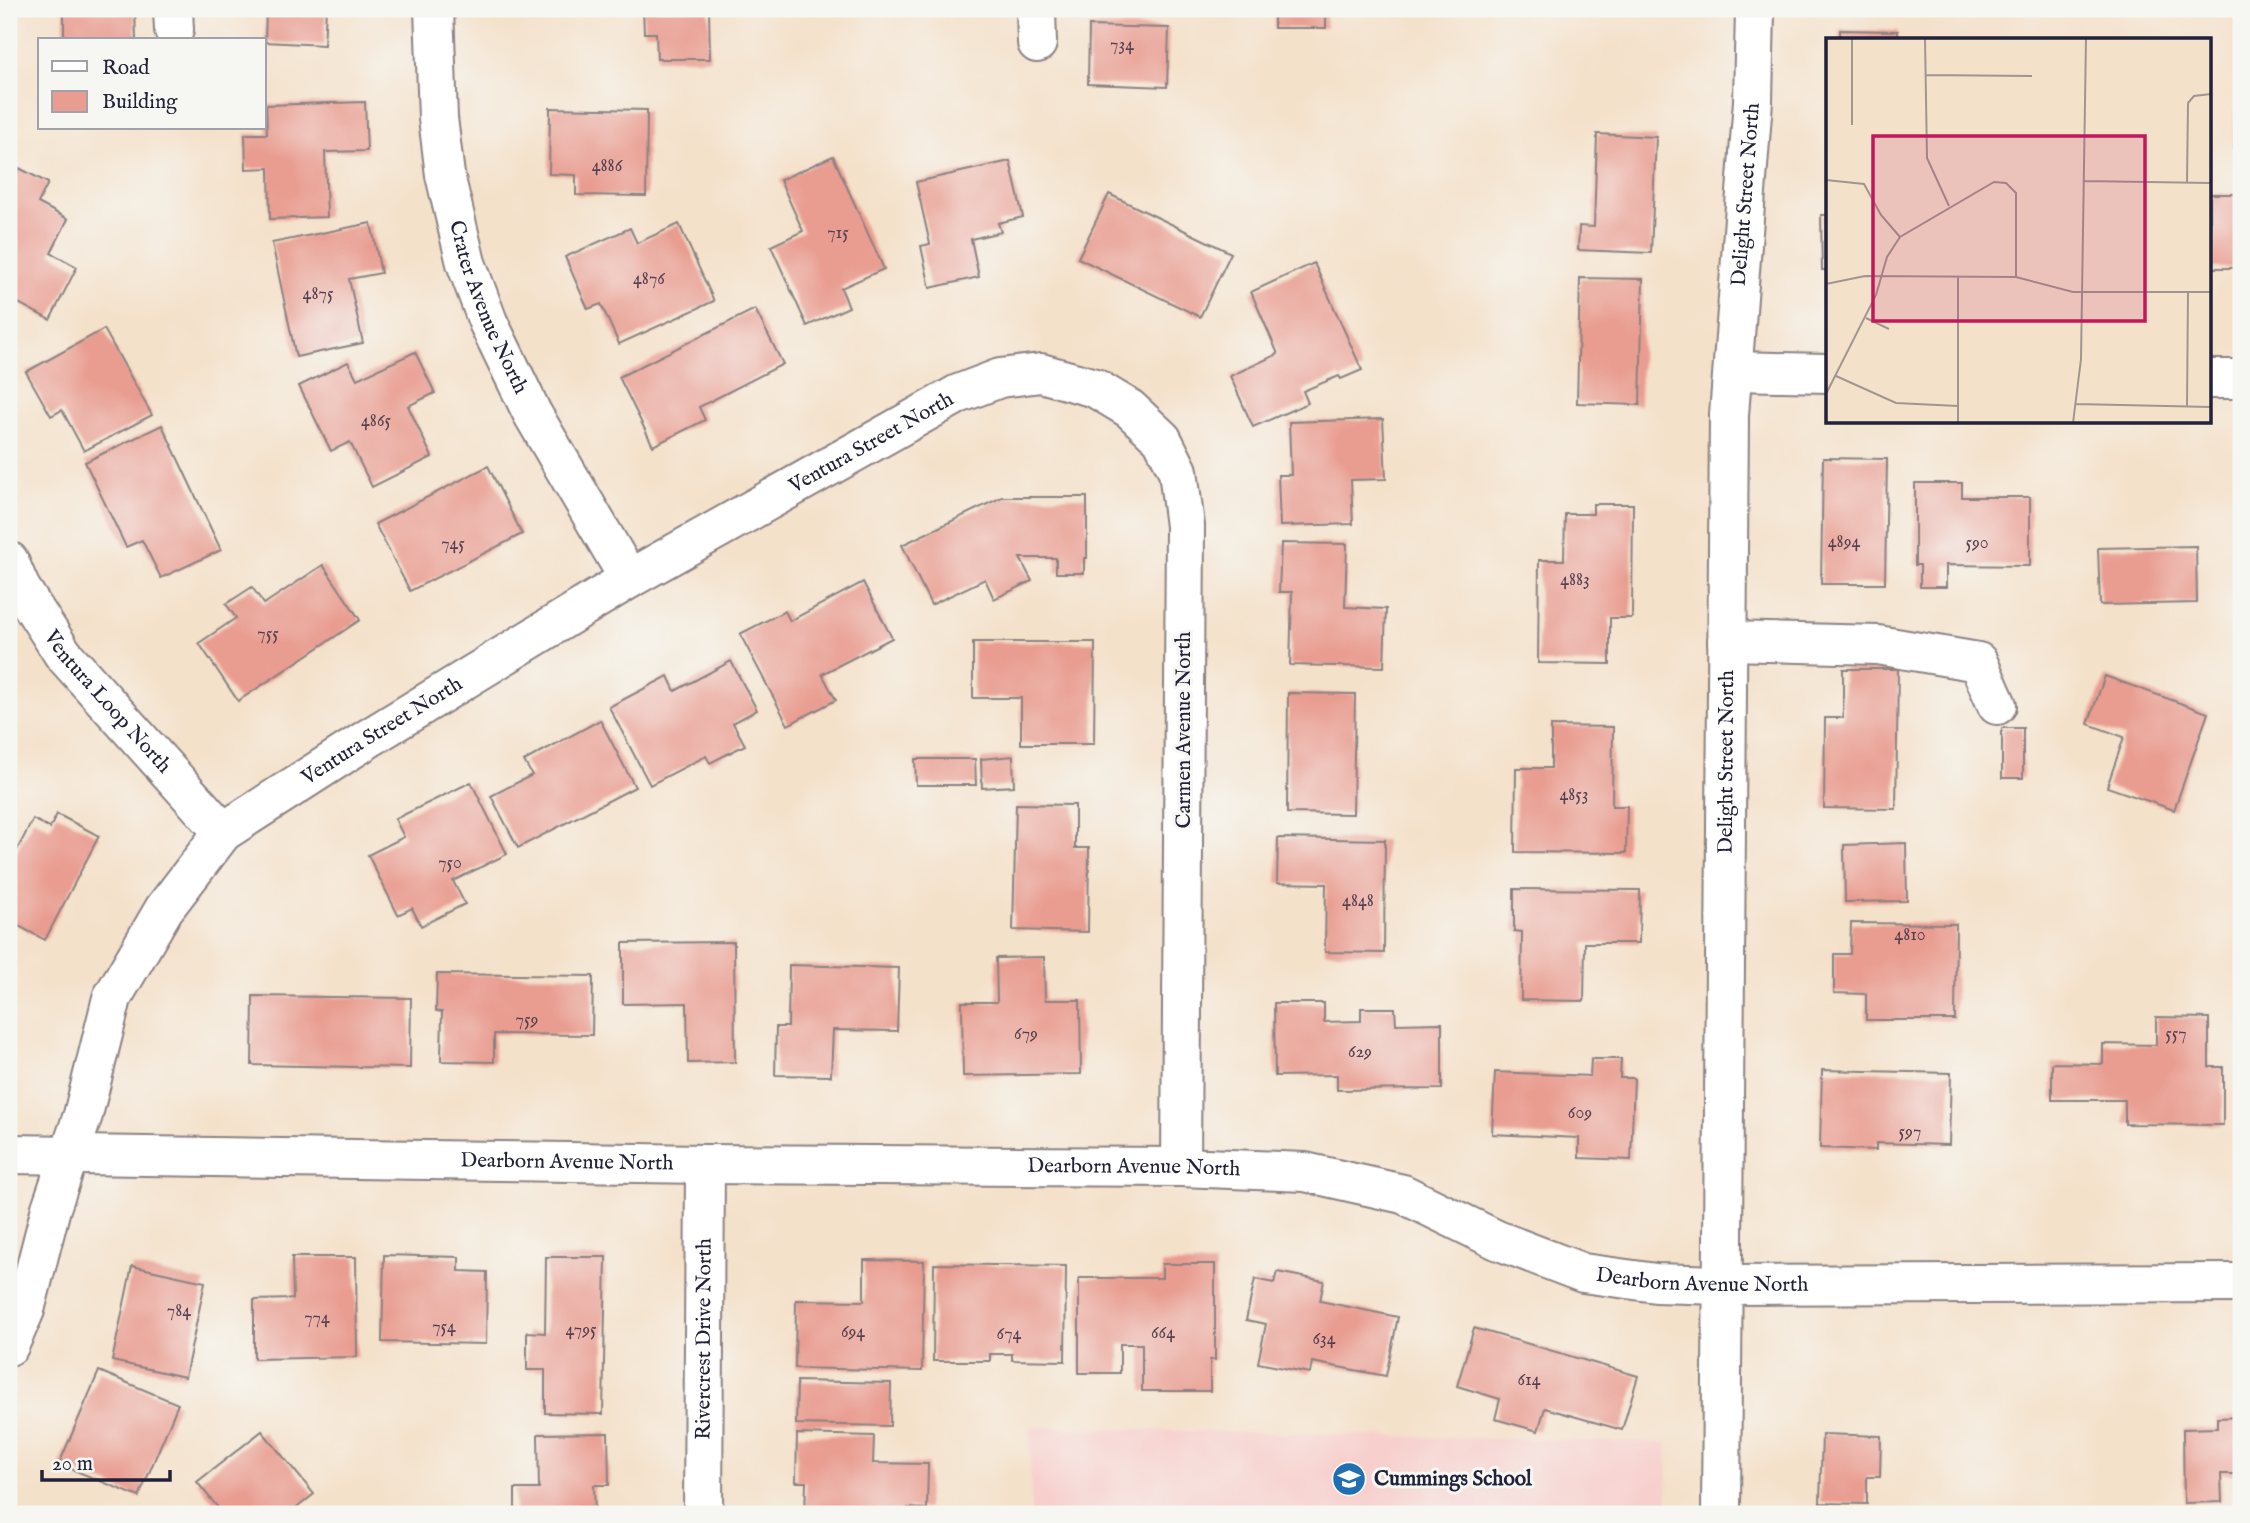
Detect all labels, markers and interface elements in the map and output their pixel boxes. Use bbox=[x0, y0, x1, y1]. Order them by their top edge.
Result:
house number: 734 bbox=[1110, 34, 1134, 57]
legend bbox=[38, 38, 266, 130]
inset map bbox=[1826, 38, 2212, 424]
text: Road bbox=[102, 55, 150, 82]
text: Building bbox=[102, 89, 178, 116]
street label: Delight Street North bbox=[1725, 102, 1766, 287]
house number: 4886 bbox=[592, 155, 623, 178]
street label: Crater Avenue North bbox=[443, 218, 534, 398]
house number: 715 bbox=[827, 222, 849, 245]
house number: 4876 bbox=[633, 268, 665, 291]
house number: 4875 bbox=[303, 283, 334, 306]
street label: Ventura Street North bbox=[783, 386, 958, 500]
house number: 4865 bbox=[361, 410, 391, 433]
house number: 4894 bbox=[1828, 531, 1860, 554]
house number: 590 bbox=[1965, 532, 1989, 555]
house number: 745 bbox=[441, 533, 465, 556]
house number: 4883 bbox=[1560, 569, 1590, 592]
house number: 755 bbox=[257, 623, 279, 646]
street label: Ventura Loop North bbox=[37, 624, 177, 779]
street label: Carmen Avenue North bbox=[1171, 631, 1198, 829]
street label: Delight Street North bbox=[1712, 670, 1741, 854]
street label: Ventura Street North bbox=[296, 671, 467, 792]
house number: 4853 bbox=[1559, 784, 1589, 807]
house number: 750 bbox=[438, 852, 462, 875]
house number: 4848 bbox=[1342, 890, 1374, 913]
house number: 4810 bbox=[1894, 924, 1926, 947]
house number: 759 bbox=[516, 1009, 538, 1032]
house number: 679 bbox=[1014, 1023, 1038, 1046]
house number: 557 bbox=[2165, 1023, 2187, 1046]
house number: 629 bbox=[1348, 1041, 1372, 1064]
house number: 609 bbox=[1568, 1102, 1592, 1125]
house number: 597 bbox=[1899, 1121, 1921, 1144]
street label: Dearborn Avenue North bbox=[460, 1147, 674, 1177]
street label: Dearborn Avenue North bbox=[1027, 1153, 1241, 1183]
street label: Rivercrest Drive North bbox=[690, 1238, 718, 1440]
street label: Dearborn Avenue North bbox=[1594, 1261, 1808, 1299]
house number: 784 bbox=[167, 1300, 191, 1323]
house number: 774 bbox=[304, 1307, 330, 1330]
house number: 754 bbox=[432, 1316, 456, 1339]
house number: 4795 bbox=[565, 1319, 597, 1342]
house number: 694 bbox=[841, 1321, 865, 1344]
house number: 664 bbox=[1151, 1322, 1175, 1345]
house number: 674 bbox=[997, 1323, 1022, 1346]
house number: 634 bbox=[1312, 1328, 1336, 1351]
house number: 614 bbox=[1517, 1369, 1541, 1392]
scale bar bbox=[42, 1439, 170, 1483]
text: 20 m bbox=[52, 1451, 93, 1478]
school or university icon: Cummings School bbox=[1330, 1460, 1368, 1498]
place label: Cummings School bbox=[1374, 1466, 1533, 1493]

